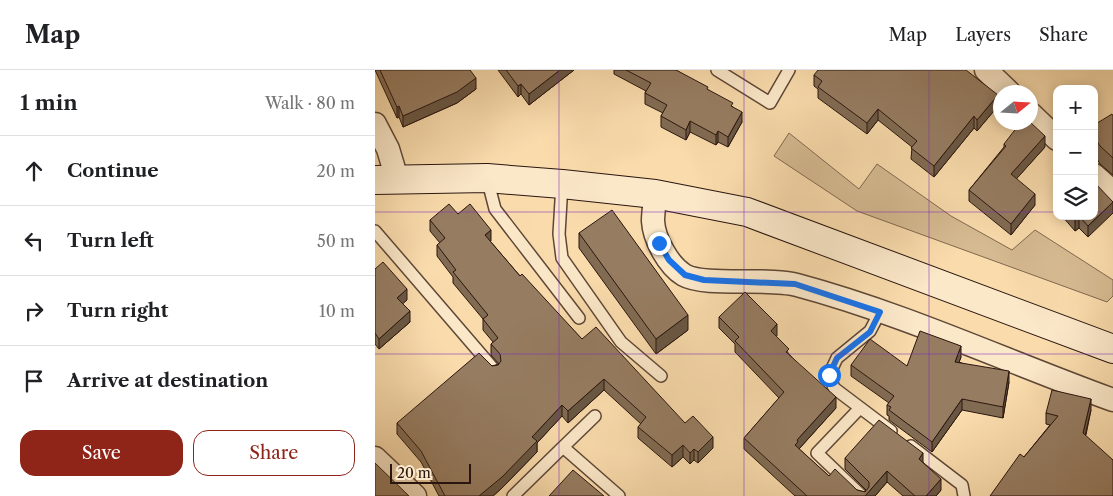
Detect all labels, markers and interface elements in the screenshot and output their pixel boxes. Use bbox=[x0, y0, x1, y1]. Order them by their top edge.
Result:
text: Map bbox=[25, 20, 80, 49]
text: Map bbox=[889, 24, 927, 46]
text: Layers bbox=[955, 24, 1011, 46]
text: Share bbox=[1039, 24, 1088, 46]
north arrow bbox=[993, 85, 1038, 130]
map controls bbox=[1053, 85, 1098, 220]
button: + bbox=[1053, 85, 1098, 130]
text: 1 min bbox=[20, 90, 78, 115]
text: Walk · 80 m bbox=[265, 93, 355, 113]
button: − bbox=[1053, 130, 1098, 175]
icon: ahead bbox=[20, 157, 48, 185]
text: Continue bbox=[67, 159, 159, 182]
text: 20 m bbox=[316, 161, 355, 181]
button: layers bbox=[1053, 175, 1098, 220]
icon: left bbox=[20, 227, 48, 255]
text: Turn left bbox=[67, 229, 154, 252]
text: 50 m bbox=[317, 231, 355, 251]
route end bbox=[648, 232, 671, 255]
icon: right bbox=[20, 297, 48, 325]
text: Turn right bbox=[67, 299, 168, 322]
text: 10 m bbox=[319, 301, 355, 321]
route start bbox=[818, 364, 841, 387]
icon: arrive bbox=[20, 367, 48, 395]
text: Arrive at destination bbox=[67, 369, 268, 392]
button: Save bbox=[20, 430, 183, 476]
button: Share bbox=[193, 430, 355, 476]
scale bar bbox=[390, 461, 471, 484]
text: 20 m bbox=[397, 464, 431, 482]

